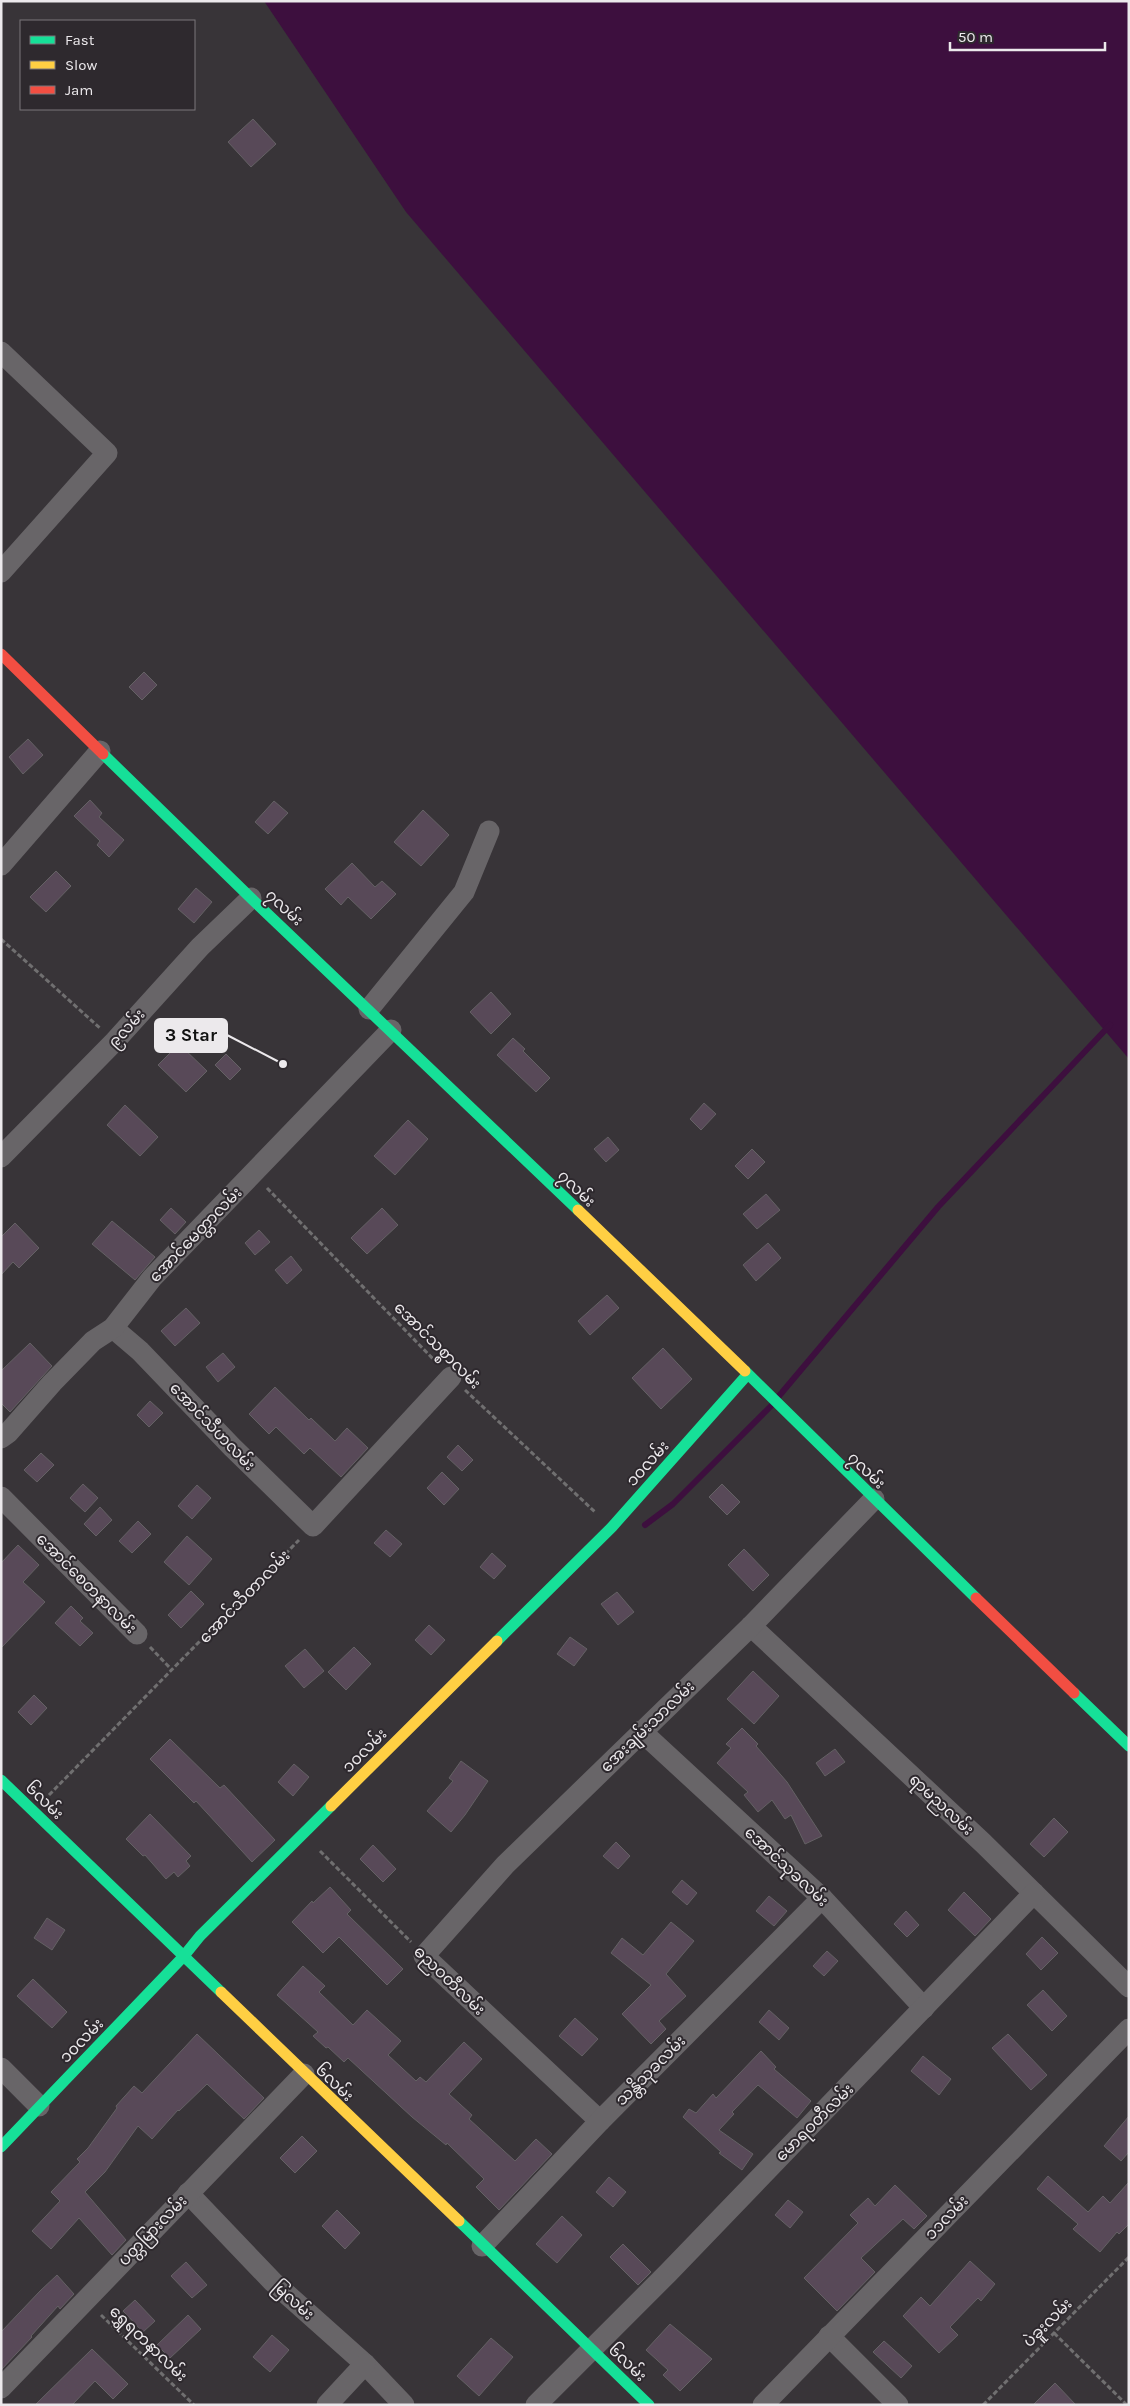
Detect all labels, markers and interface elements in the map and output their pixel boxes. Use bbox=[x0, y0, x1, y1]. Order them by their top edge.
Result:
legend bbox=[20, 20, 195, 110]
scale bar bbox=[950, 20, 1105, 52]
text: 50 m bbox=[958, 28, 993, 46]
text: Fast bbox=[65, 31, 95, 49]
text: Slow bbox=[65, 56, 97, 74]
text: Jam bbox=[65, 81, 93, 99]
street label: ၇လမ်း bbox=[259, 884, 309, 932]
street label: ၉လမ်း bbox=[102, 1004, 152, 1054]
callout: 3 Star bbox=[155, 1019, 227, 1052]
text: 3 Star bbox=[165, 1024, 217, 1046]
street label: ၇လမ်း bbox=[551, 1165, 601, 1214]
street label: အောင်မေတ္တာလမ်း bbox=[144, 1181, 248, 1289]
street label: အောင်သစ္စာလမ်း bbox=[387, 1297, 486, 1396]
street label: အောင်သီဟလမ်း bbox=[166, 1377, 261, 1474]
street label: ၁၀လမ်း bbox=[620, 1435, 673, 1490]
street label: ၇လမ်း bbox=[841, 1447, 891, 1496]
street label: အောင်စေတနာလမ်း bbox=[30, 1528, 142, 1640]
street label: အောင်သီတာလမ်း bbox=[194, 1544, 294, 1647]
street label: အေးချမ်းသာလမ်း bbox=[595, 1675, 701, 1779]
street label: ၁၀လမ်း bbox=[337, 1723, 390, 1776]
street label: ရာမညလမ်း bbox=[903, 1768, 979, 1842]
street label: ၆လမ်း bbox=[22, 1776, 69, 1823]
street label: အောင်သုခလမ်း bbox=[737, 1821, 834, 1914]
street label: ဓညဝတီလမ်း bbox=[407, 1940, 491, 2022]
street label: ၁၀လမ်း bbox=[54, 2013, 107, 2067]
street label: သန္တိသုခလမ်း bbox=[610, 2030, 693, 2113]
street label: ၆လမ်း bbox=[312, 2058, 359, 2105]
street label: မောရဝတီလမ်း bbox=[770, 2078, 860, 2168]
street label: ပတ္တမြားလမ်း bbox=[113, 2190, 193, 2272]
street label: ၁၁လမ်း bbox=[919, 2190, 972, 2243]
street label: မြလမ်း bbox=[266, 2275, 320, 2327]
street label: ပဲခူးလမ်း bbox=[1017, 2292, 1079, 2354]
street label: ရွှေရတနာလမ်း bbox=[103, 2300, 193, 2388]
street label: ၆လမ်း bbox=[605, 2338, 652, 2385]

